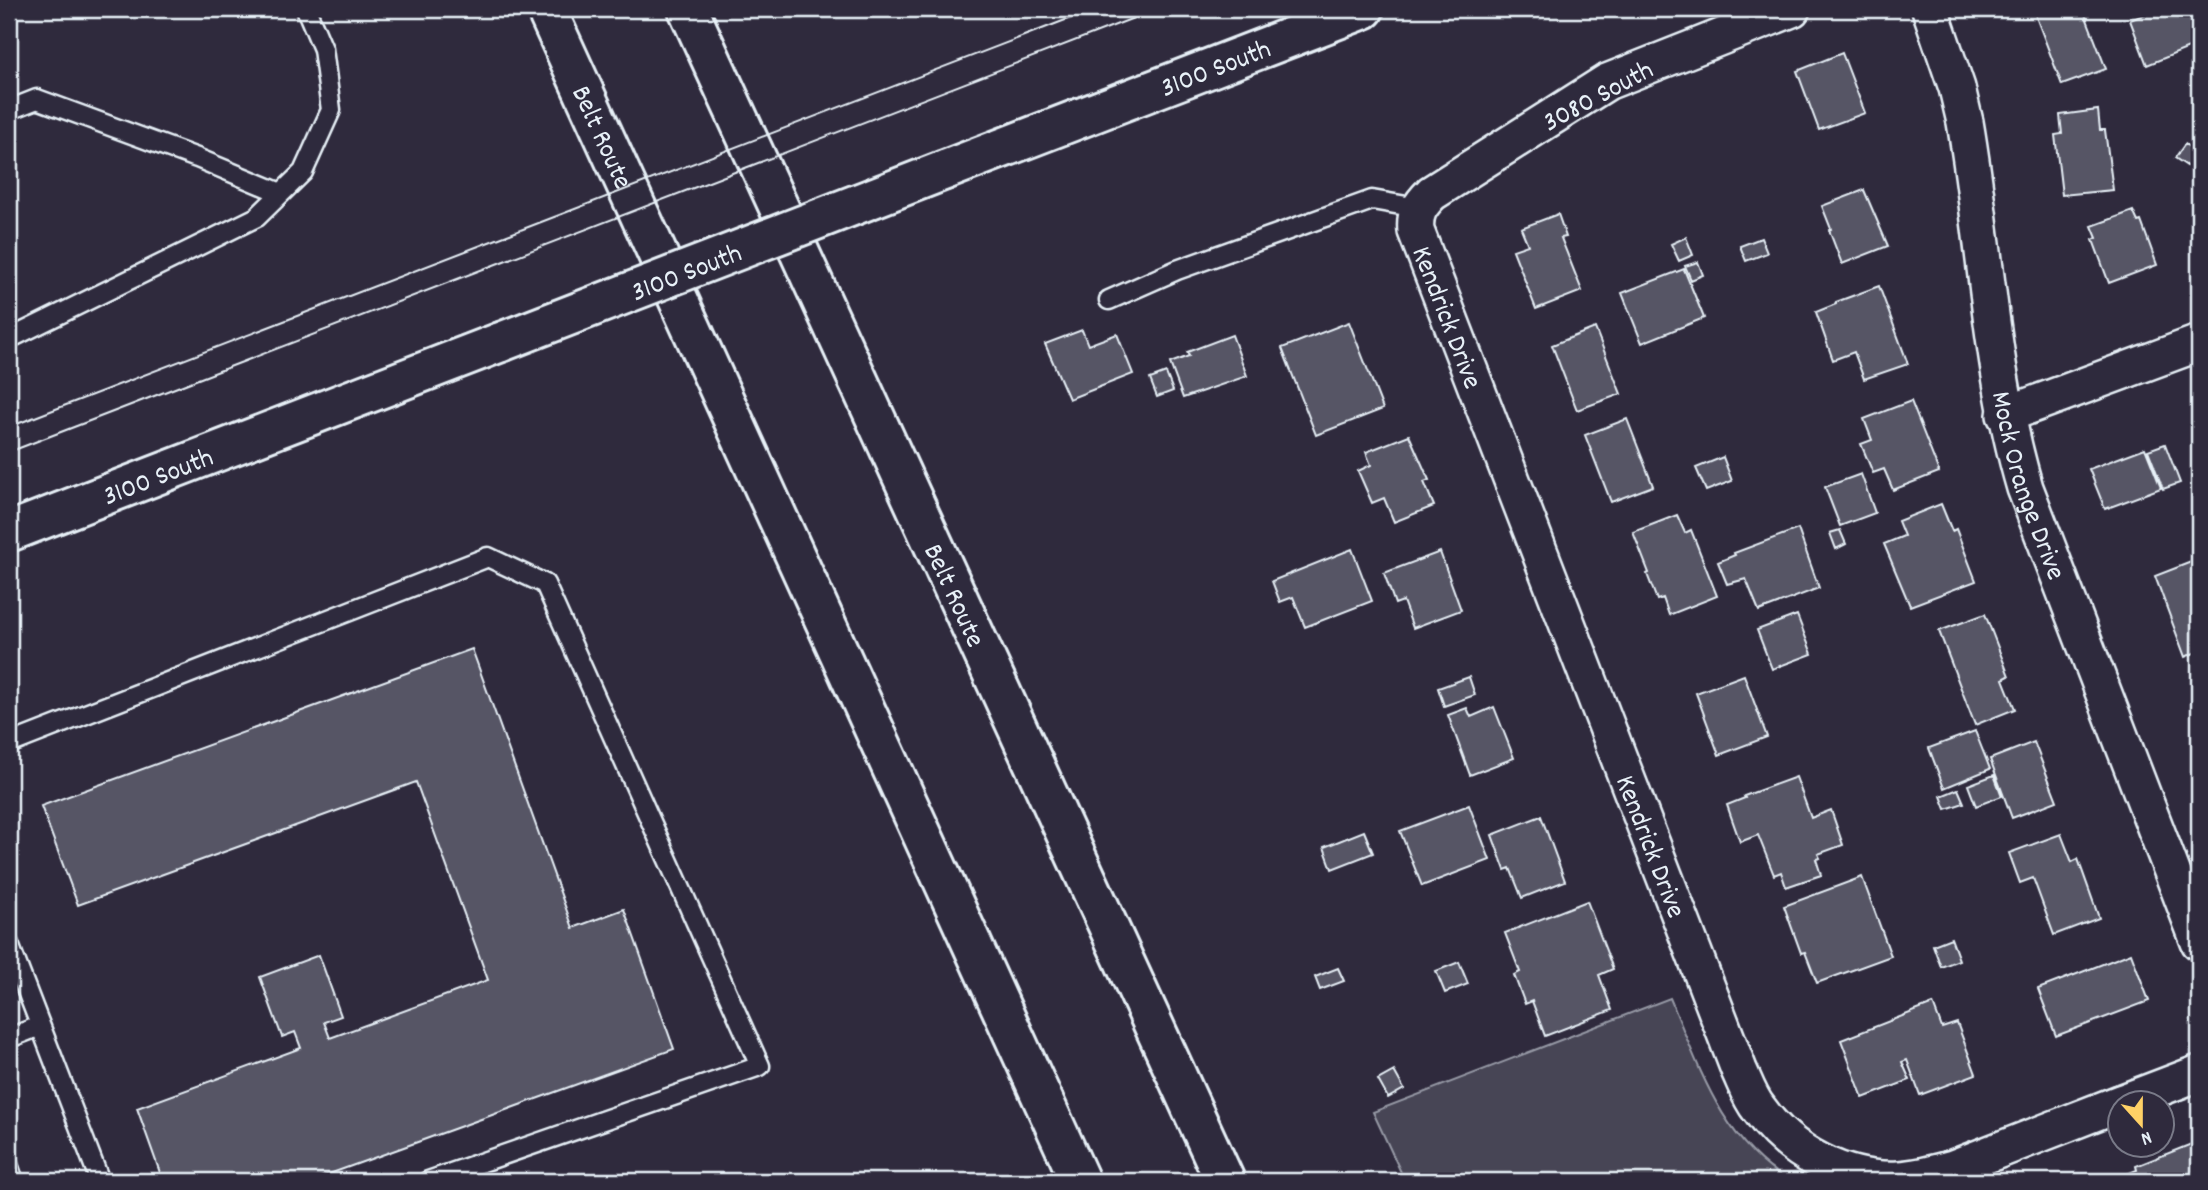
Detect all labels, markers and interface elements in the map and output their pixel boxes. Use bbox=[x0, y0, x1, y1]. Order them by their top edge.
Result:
street label: 3100 South bbox=[1155, 32, 1278, 110]
street label: 3080 South bbox=[1537, 52, 1662, 144]
street label: Belt Route bbox=[559, 80, 640, 197]
street label: 3100 South bbox=[626, 236, 749, 315]
street label: Kendrick Drive bbox=[1399, 241, 1490, 396]
street label: Mock Orange Drive bbox=[1978, 388, 2073, 587]
street label: 3100 South bbox=[98, 440, 220, 519]
street label: Belt Route bbox=[911, 538, 993, 655]
street label: Kendrick Drive bbox=[1602, 770, 1694, 925]
north arrow bbox=[2106, 1088, 2176, 1158]
text: N bbox=[2137, 1122, 2155, 1151]

